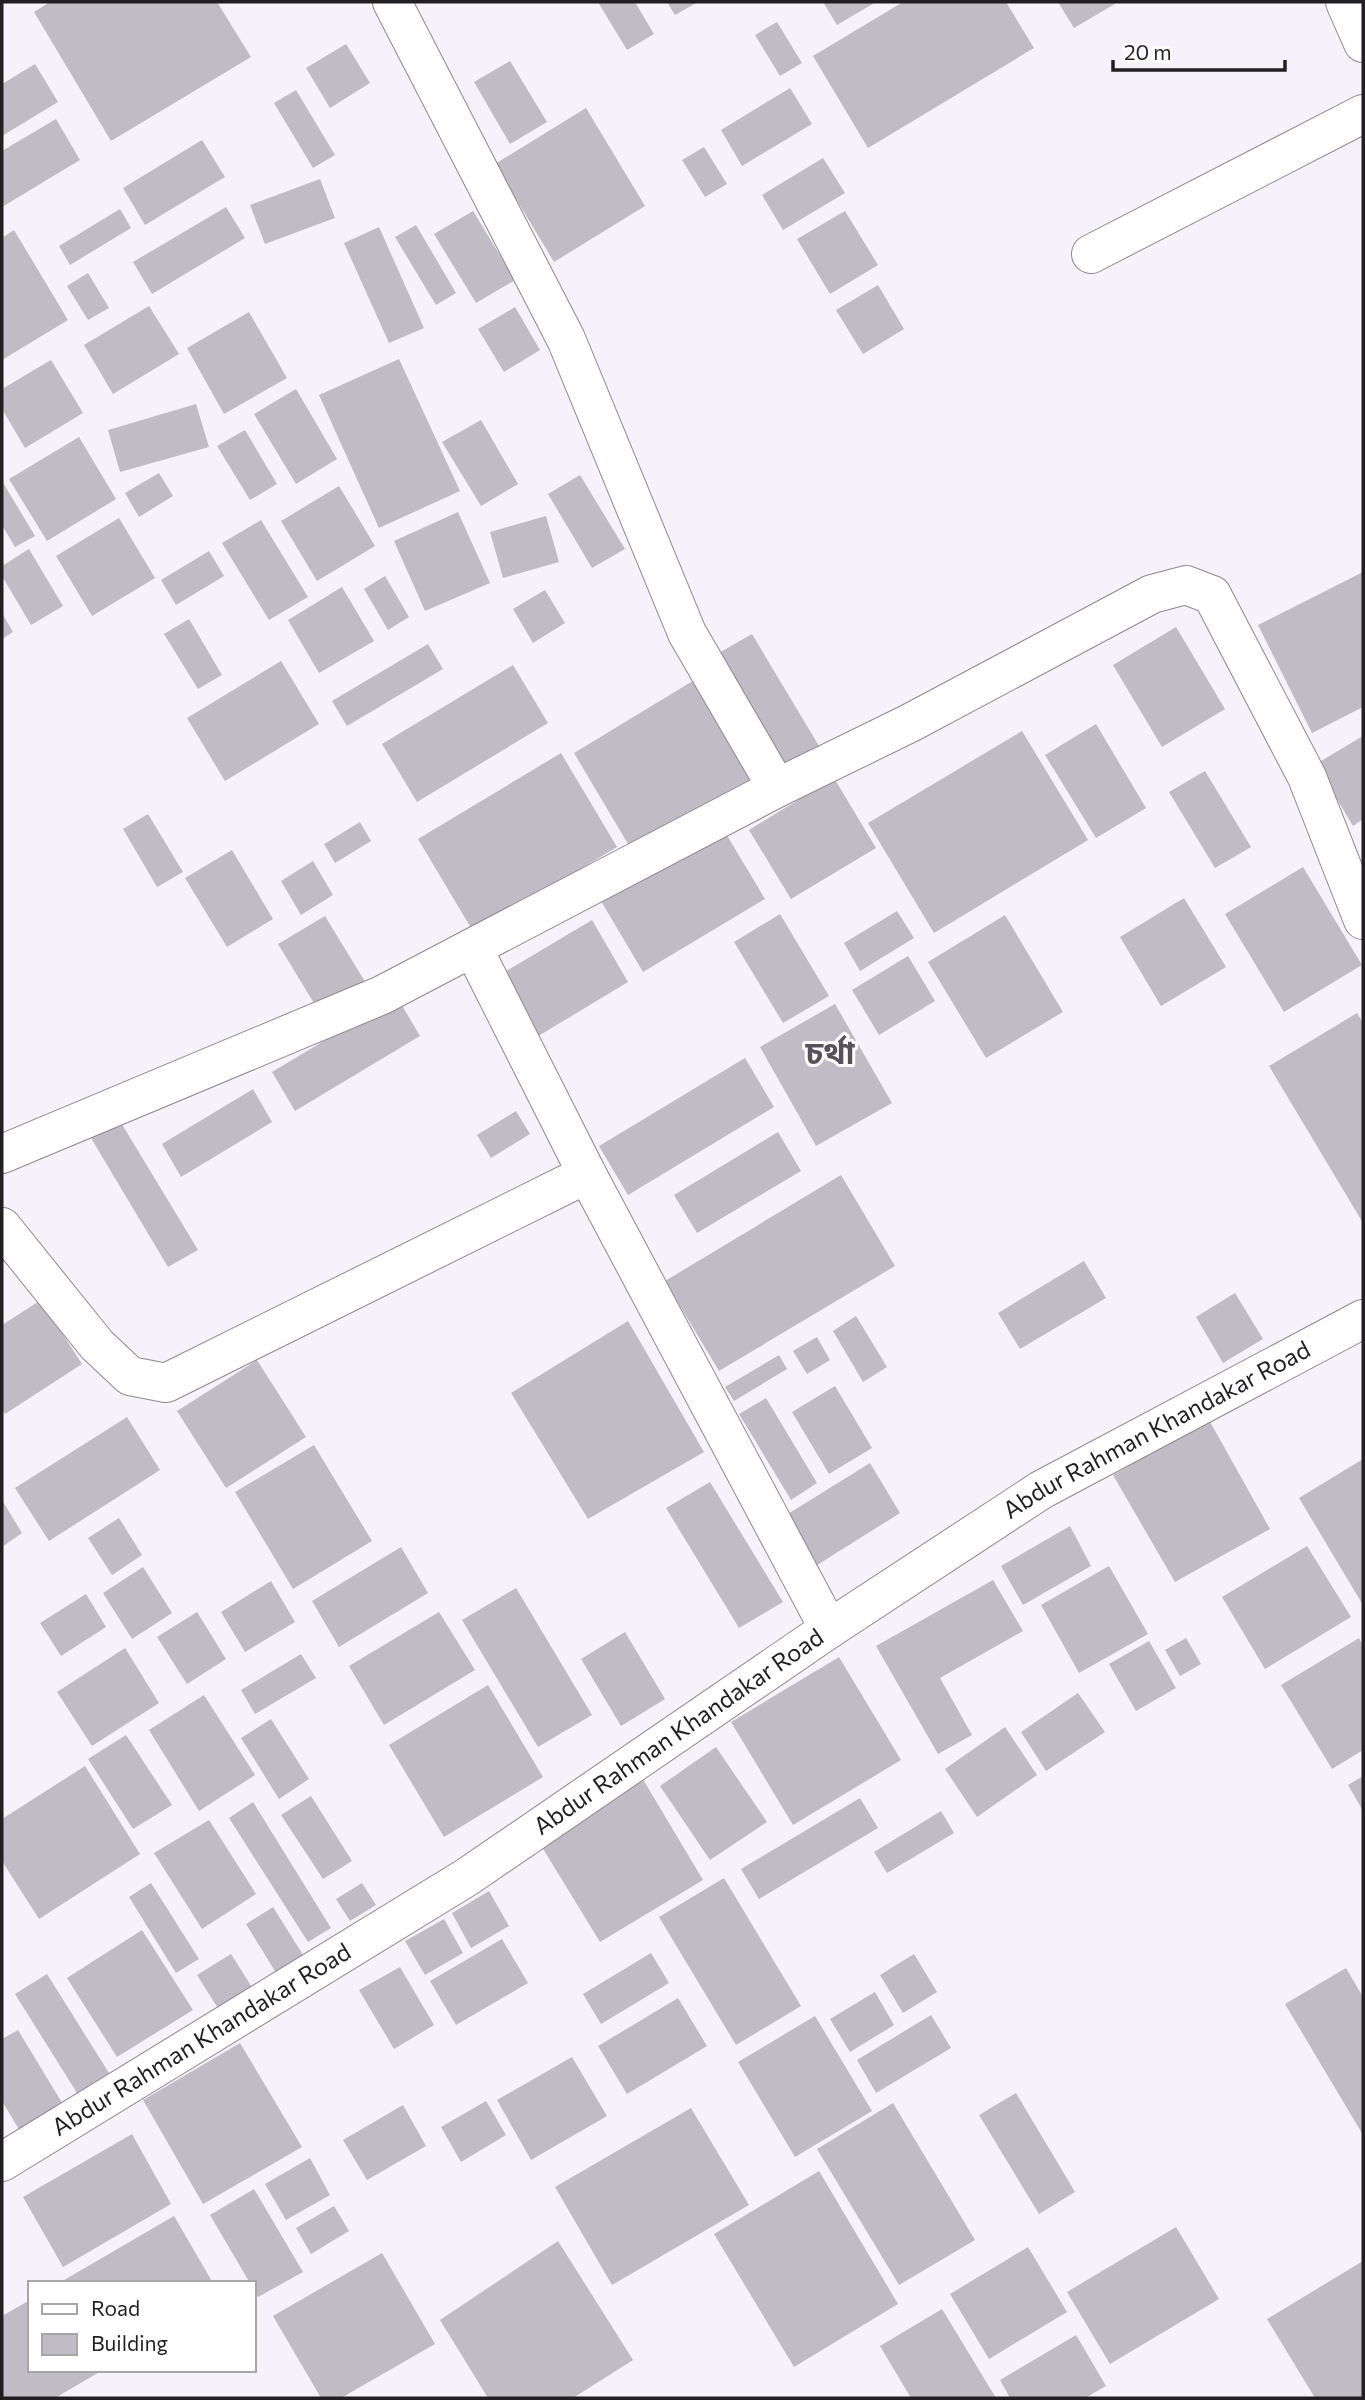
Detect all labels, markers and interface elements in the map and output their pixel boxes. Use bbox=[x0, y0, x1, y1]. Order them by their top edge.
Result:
scale bar bbox=[1113, 28, 1284, 72]
text: 20 m bbox=[1124, 39, 1172, 64]
district label: চর্থা bbox=[804, 1031, 856, 1071]
street label: Abdur Rahman Khandakar Road bbox=[997, 1334, 1315, 1524]
street label: Abdur Rahman Khandakar Road bbox=[527, 1621, 828, 1840]
street label: Abdur Rahman Khandakar Road bbox=[46, 1936, 355, 2141]
legend bbox=[28, 2281, 256, 2372]
text: Road bbox=[91, 2295, 140, 2320]
text: Building bbox=[91, 2330, 168, 2355]

